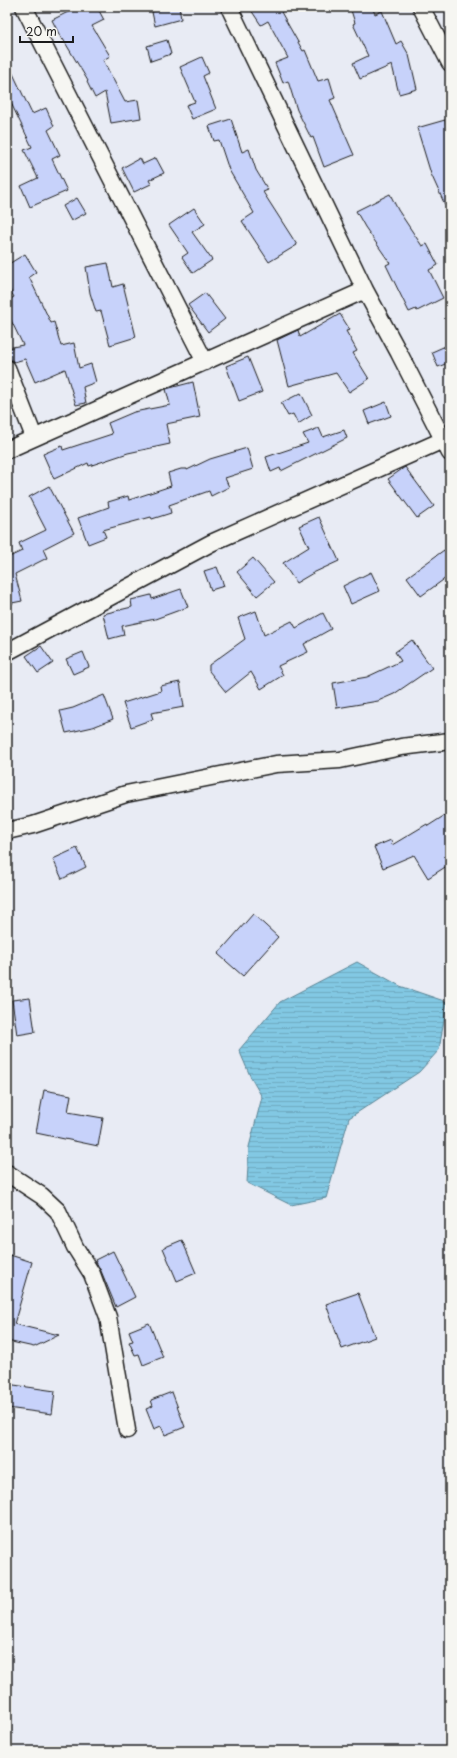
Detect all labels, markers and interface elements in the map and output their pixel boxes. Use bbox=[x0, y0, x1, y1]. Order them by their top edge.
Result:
scale bar bbox=[20, 18, 73, 44]
text: 20 m bbox=[26, 22, 57, 40]

